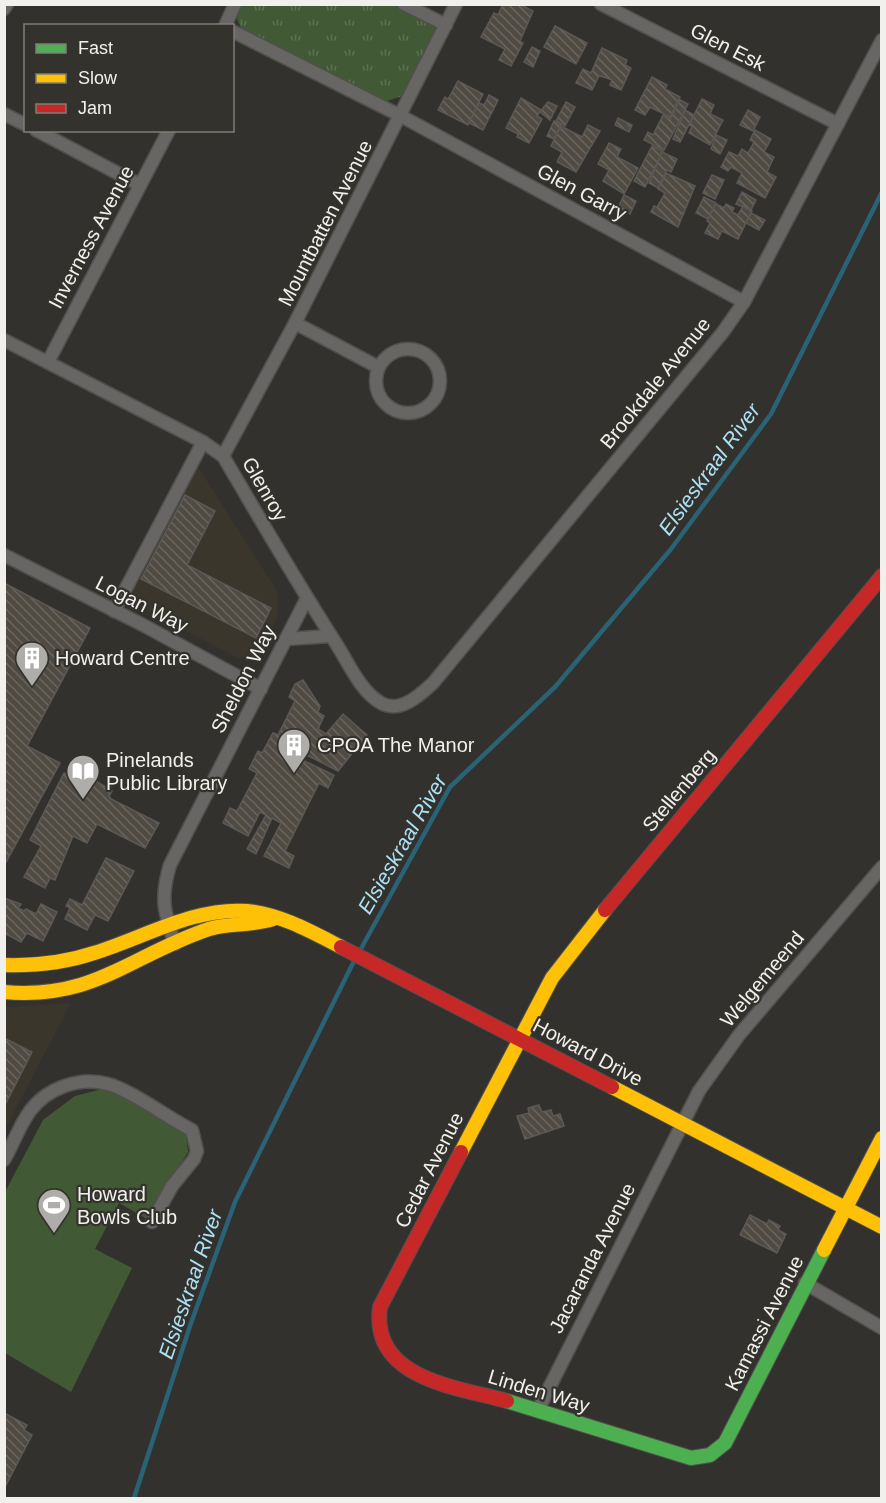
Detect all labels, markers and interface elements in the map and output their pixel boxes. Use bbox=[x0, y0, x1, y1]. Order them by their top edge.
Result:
street label: Glen Esk bbox=[687, 19, 770, 76]
legend bbox=[24, 24, 234, 132]
text: Fast bbox=[78, 38, 113, 58]
text: Slow bbox=[78, 68, 118, 88]
text: Jam bbox=[78, 98, 112, 118]
street label: Mountbatten Avenue bbox=[274, 136, 376, 310]
street label: Glen Garry bbox=[534, 159, 630, 225]
street label: Inverness Avenue bbox=[44, 162, 138, 312]
street label: Brookdale Avenue bbox=[595, 313, 715, 453]
water label: Elsieskraal River bbox=[654, 398, 765, 539]
street label: Glenroy bbox=[238, 453, 292, 525]
street label: Logan Way bbox=[92, 571, 192, 637]
street label: Sheldon Way bbox=[206, 621, 280, 737]
building icon: Howard Centre bbox=[14, 640, 50, 687]
place label: Howard Centre bbox=[55, 647, 190, 669]
building icon: CPOA The Manor bbox=[276, 727, 312, 774]
place label: CPOA The Manor bbox=[317, 734, 475, 756]
street label: Stellenberg bbox=[638, 744, 720, 836]
place label: Pinelands Public Library bbox=[106, 749, 227, 794]
library icon: Pinelands Public Library bbox=[65, 753, 101, 800]
water label: Elsieskraal River bbox=[353, 770, 452, 917]
street label: Welgemeend bbox=[716, 927, 808, 1031]
street label: Howard Drive bbox=[529, 1014, 647, 1090]
street label: Cedar Avenue bbox=[391, 1109, 467, 1231]
street label: Jacaranda Avenue bbox=[545, 1179, 639, 1337]
place label: Howard Bowls Club bbox=[77, 1183, 177, 1228]
sports icon: Howard Bowls Club bbox=[36, 1187, 72, 1234]
water label: Elsieskraal River bbox=[154, 1205, 227, 1362]
street label: Kamassi Avenue bbox=[720, 1252, 808, 1394]
street label: Linden Way bbox=[486, 1365, 592, 1417]

